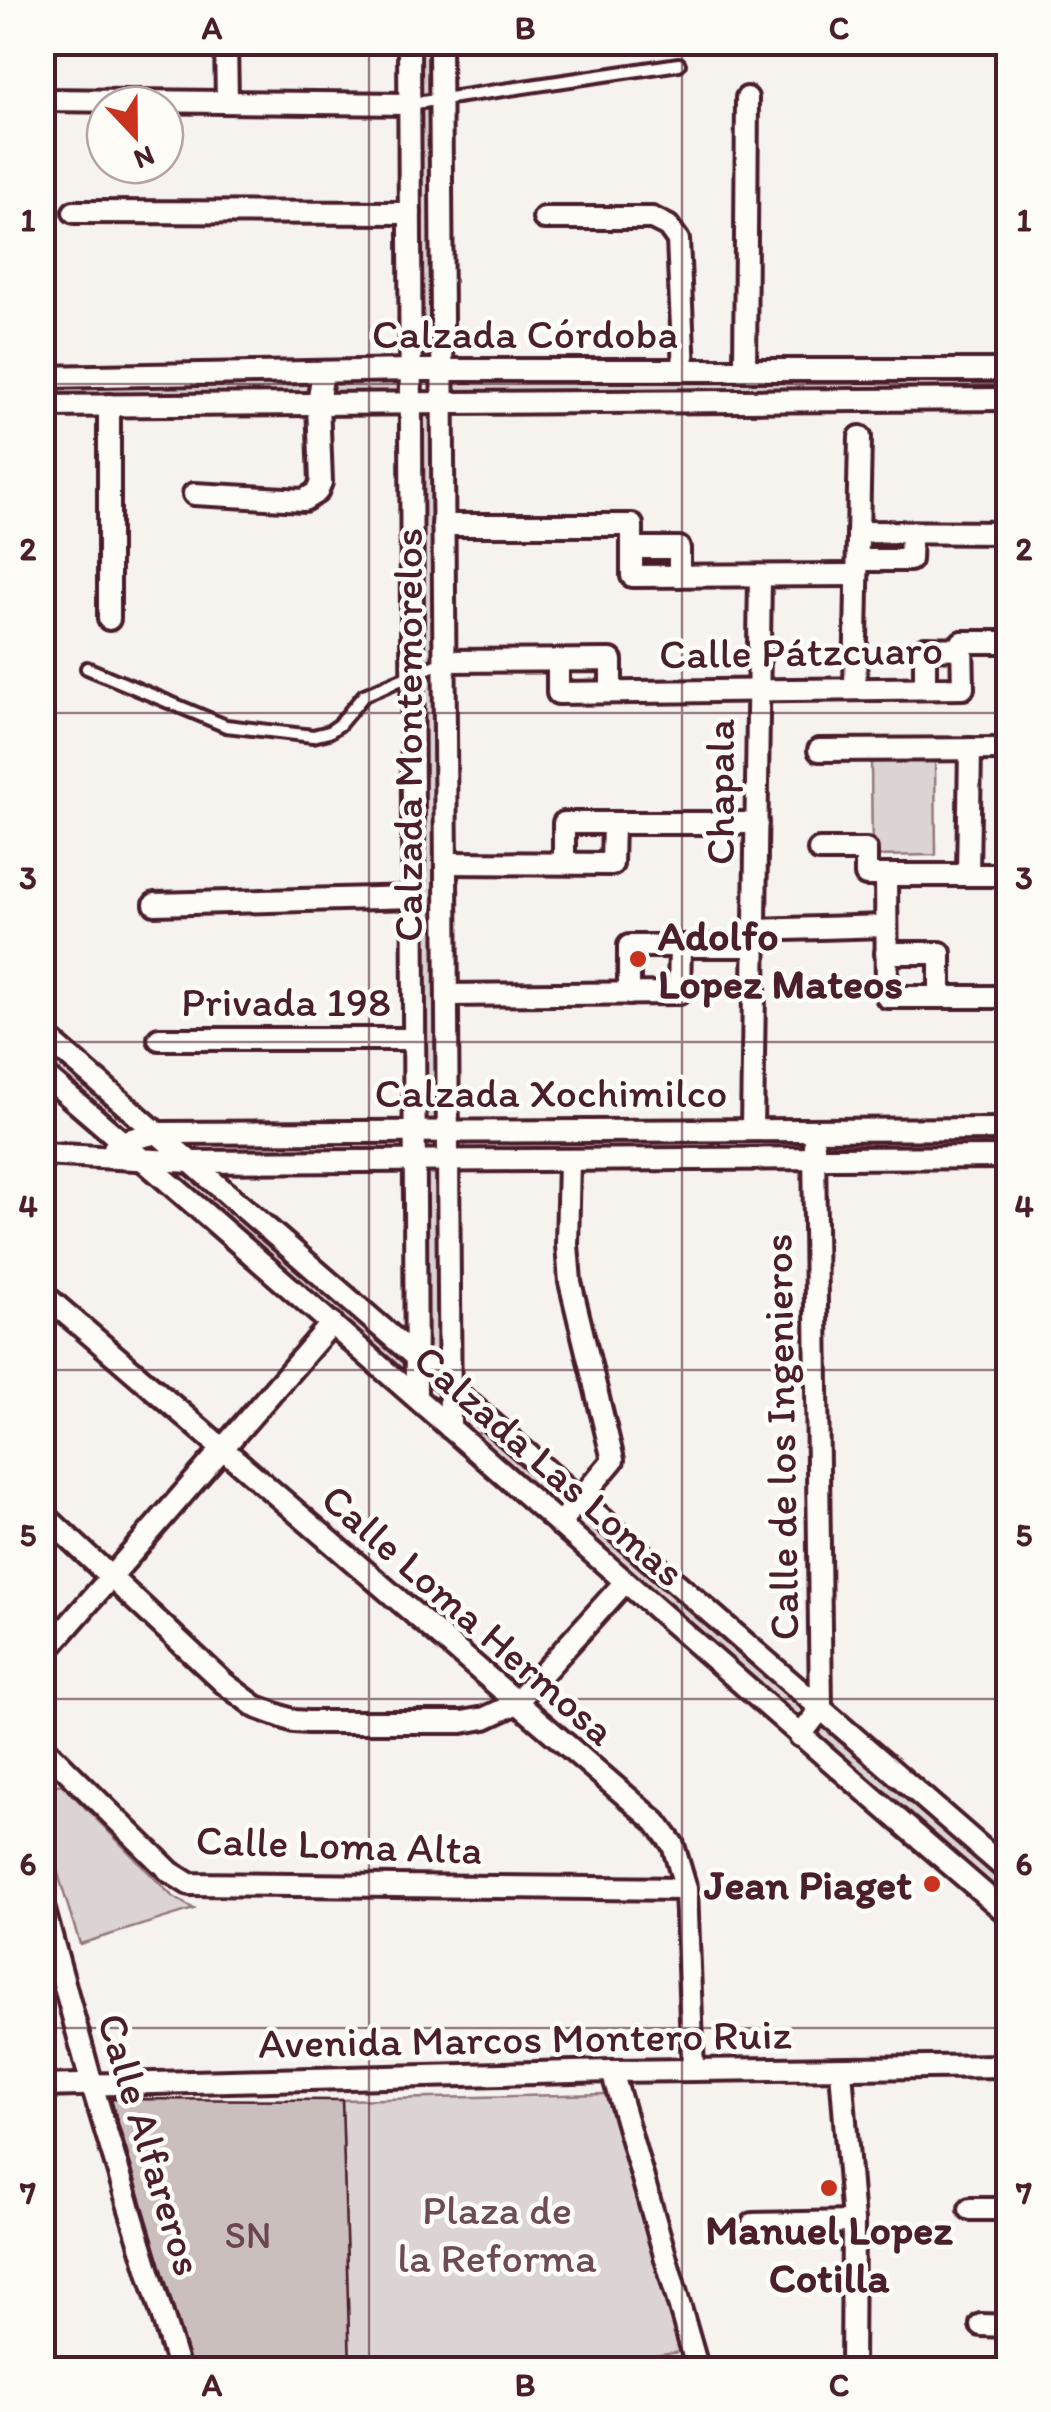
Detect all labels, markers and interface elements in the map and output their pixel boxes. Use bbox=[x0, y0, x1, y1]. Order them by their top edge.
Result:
text: A bbox=[201, 9, 223, 47]
text: B bbox=[515, 9, 535, 47]
text: C bbox=[829, 9, 849, 47]
north arrow bbox=[85, 85, 185, 185]
text: N bbox=[129, 139, 159, 177]
text: 1 bbox=[21, 201, 36, 239]
text: 1 bbox=[1017, 201, 1032, 239]
street label: Calzada Córdoba bbox=[372, 308, 678, 359]
street label: Calzada Montemorelos bbox=[382, 528, 433, 942]
text: 2 bbox=[20, 530, 37, 568]
text: 2 bbox=[1016, 530, 1033, 568]
street label: Calle Pátzcuaro bbox=[658, 624, 944, 679]
street label: Chapala bbox=[694, 719, 745, 865]
text: 3 bbox=[19, 859, 37, 897]
text: 3 bbox=[1015, 859, 1033, 897]
place label: Adolfo Lopez Mateos bbox=[658, 910, 903, 1009]
marker: Adolfo Lopez Mateos bbox=[627, 948, 649, 970]
street label: Privada 198 bbox=[181, 976, 391, 1027]
street label: Calzada Xochimilco bbox=[375, 1067, 727, 1118]
text: 4 bbox=[18, 1187, 38, 1225]
text: 4 bbox=[1014, 1187, 1034, 1225]
street label: Calle de los Ingenieros bbox=[751, 1233, 810, 1641]
street label: Calzada Las Lomas bbox=[404, 1334, 696, 1597]
street label: Calle Loma Hermosa bbox=[311, 1473, 626, 1756]
text: 5 bbox=[20, 1516, 37, 1554]
text: 5 bbox=[1016, 1516, 1033, 1554]
street label: Calle Loma Alta bbox=[195, 1814, 483, 1875]
text: 6 bbox=[20, 1845, 37, 1883]
text: 6 bbox=[1016, 1845, 1033, 1883]
place label: Jean Piaget bbox=[703, 1859, 912, 1910]
marker: Jean Piaget bbox=[921, 1873, 943, 1895]
street label: Calle Alfareros bbox=[87, 2007, 215, 2281]
street label: Avenida Marcos Montero Ruiz bbox=[258, 2008, 792, 2069]
text: 7 bbox=[19, 2174, 36, 2212]
text: 7 bbox=[1015, 2174, 1032, 2212]
marker: Manuel Lopez Cotilla bbox=[818, 2177, 840, 2199]
park label: Plaza de la Reforma bbox=[397, 2184, 597, 2283]
place label: Manuel Lopez Cotilla bbox=[705, 2204, 953, 2303]
house number: SN bbox=[224, 2212, 272, 2258]
text: A bbox=[201, 2366, 223, 2404]
text: B bbox=[515, 2366, 535, 2404]
text: C bbox=[829, 2366, 849, 2404]

